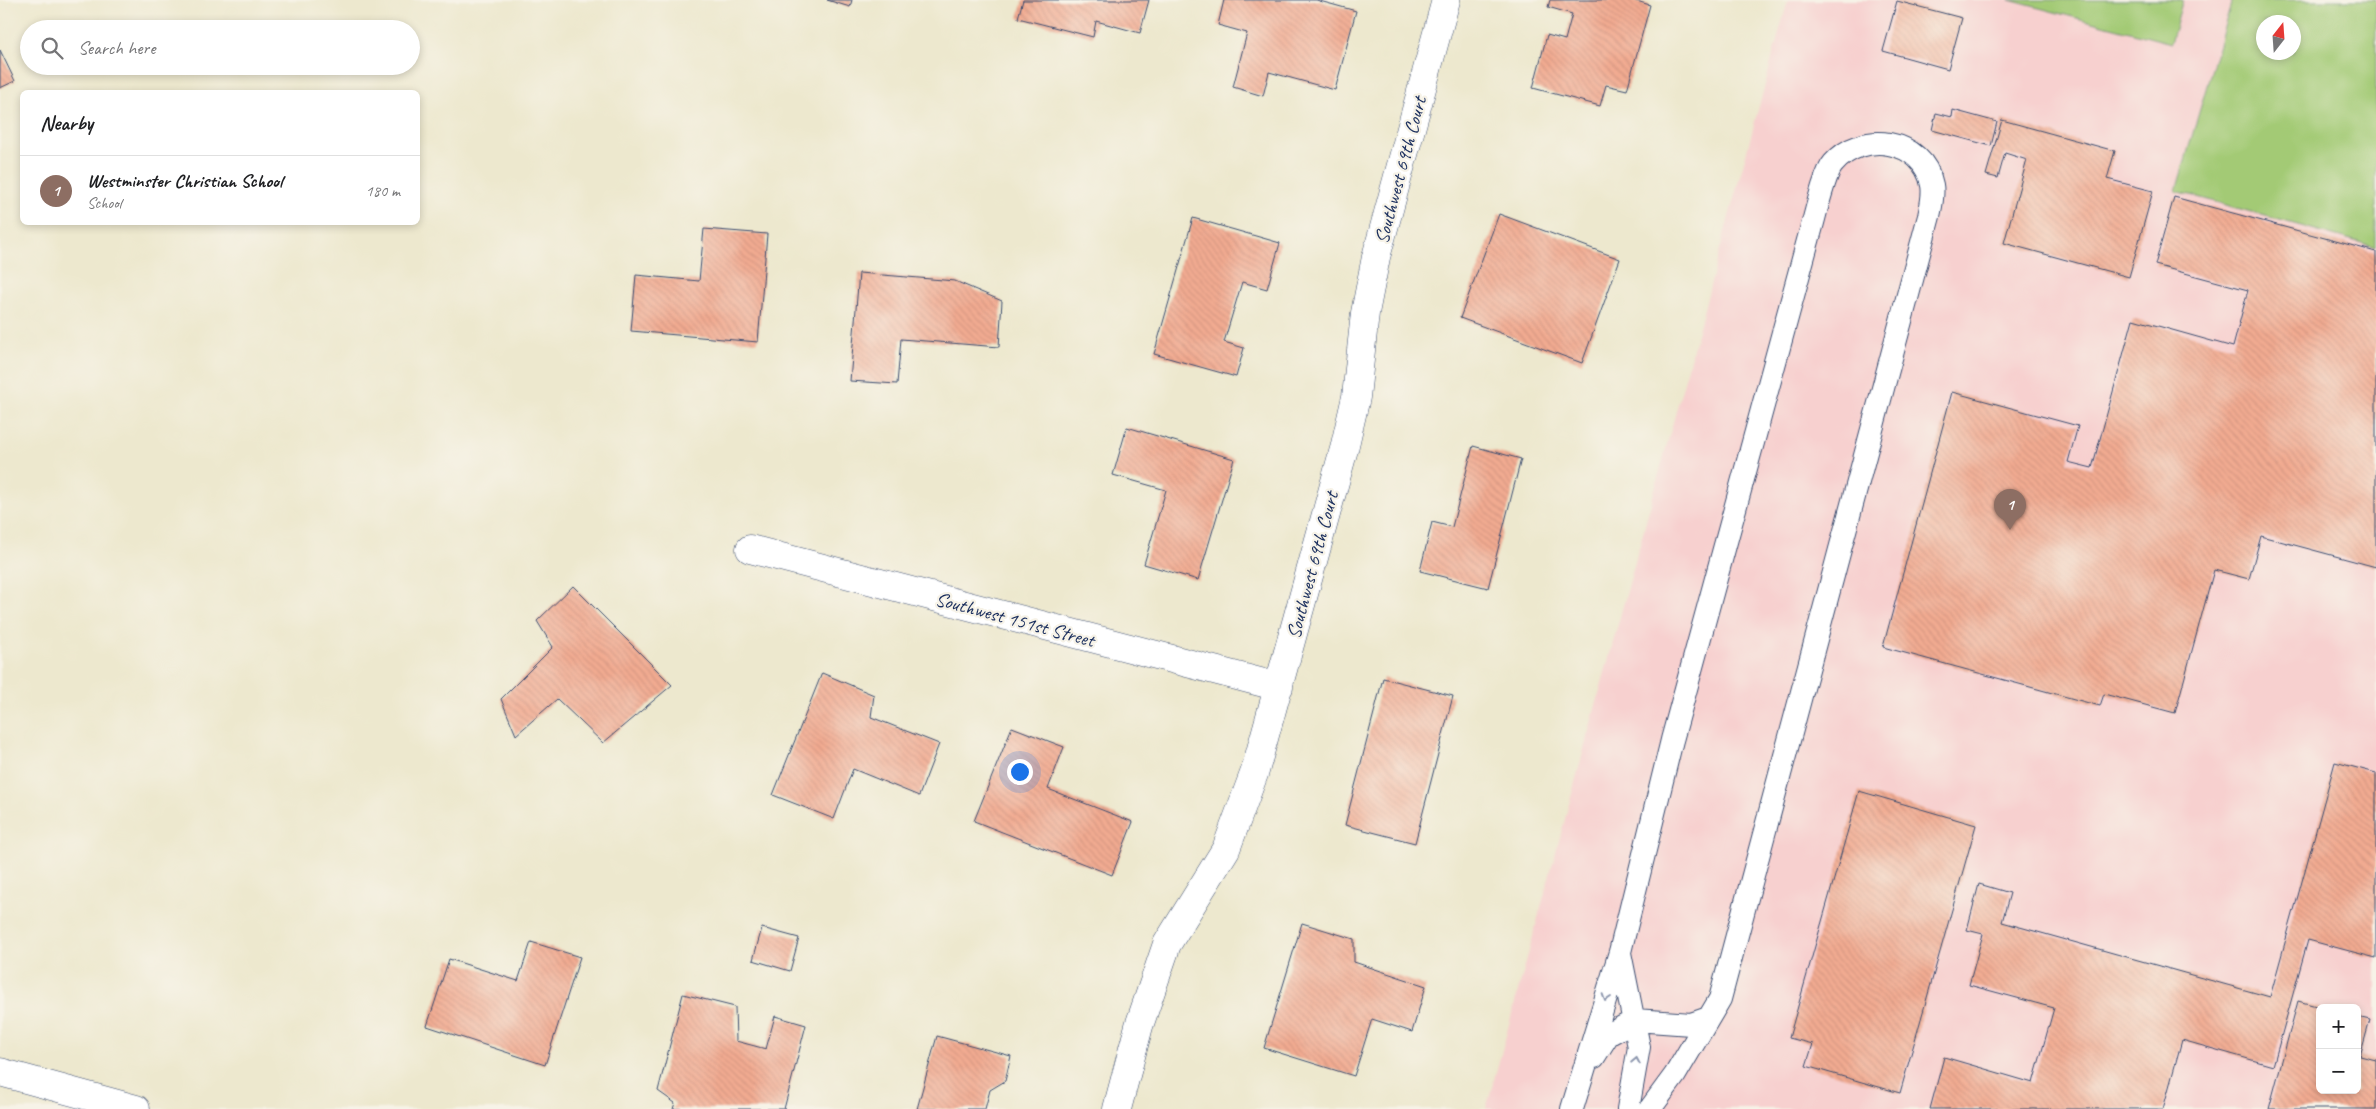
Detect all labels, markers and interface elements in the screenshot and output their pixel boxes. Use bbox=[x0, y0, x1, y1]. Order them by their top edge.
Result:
north arrow bbox=[2256, 15, 2301, 60]
search box bbox=[20, 20, 420, 75]
icon: search bbox=[38, 34, 66, 62]
text: Search here bbox=[78, 36, 155, 60]
street label: Southwest 69th Court bbox=[1369, 92, 1433, 246]
text: Nearby bbox=[40, 110, 93, 136]
text: Westminster Christian School bbox=[87, 169, 282, 193]
text: 1 bbox=[52, 181, 60, 201]
text: 180 m bbox=[366, 181, 400, 201]
text: School bbox=[87, 193, 121, 213]
street label: Southwest 69th Court bbox=[1281, 487, 1345, 641]
pin: 1 bbox=[1994, 489, 2026, 530]
street label: Southwest 151st Street bbox=[933, 586, 1099, 653]
your location bbox=[1007, 759, 1033, 785]
one-way arrow bbox=[1601, 993, 1611, 1002]
map controls bbox=[2316, 1004, 2361, 1094]
button: + bbox=[2316, 1004, 2361, 1049]
button: − bbox=[2316, 1049, 2361, 1094]
one-way arrow bbox=[1631, 1057, 1641, 1065]

